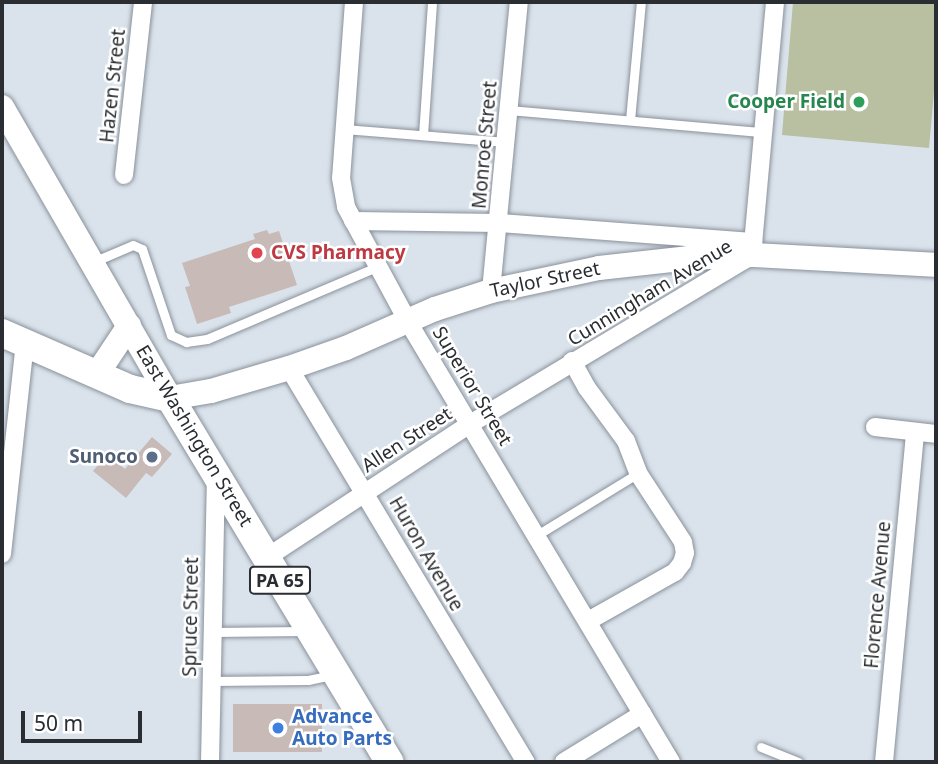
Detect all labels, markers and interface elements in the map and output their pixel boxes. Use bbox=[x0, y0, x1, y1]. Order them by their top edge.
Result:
street label: Hazen Street bbox=[96, 28, 130, 144]
street label: Monroe Street bbox=[468, 80, 502, 210]
place label: Cooper Field bbox=[727, 91, 845, 113]
marker: Cooper Field bbox=[851, 94, 867, 110]
street label: Cunningham Avenue bbox=[564, 235, 736, 351]
place label: CVS Pharmacy bbox=[271, 242, 406, 264]
marker: CVS Pharmacy bbox=[249, 245, 265, 261]
street label: Taylor Street bbox=[488, 257, 602, 303]
street label: Superior Street bbox=[428, 322, 516, 450]
street label: East Washington Street bbox=[131, 341, 257, 531]
street label: Allen Street bbox=[358, 403, 456, 477]
place label: Sunoco bbox=[69, 446, 138, 468]
marker: Sunoco bbox=[144, 449, 160, 465]
street label: Huron Avenue bbox=[384, 493, 468, 615]
street label: Florence Avenue bbox=[860, 520, 896, 670]
street label: Spruce Street bbox=[179, 557, 203, 677]
road number: PA 65 bbox=[248, 566, 312, 594]
scale bar bbox=[24, 698, 145, 742]
place label: Advance Auto Parts bbox=[292, 706, 392, 750]
text: 50 m bbox=[34, 709, 83, 737]
marker: Advance Auto Parts bbox=[270, 720, 286, 736]

